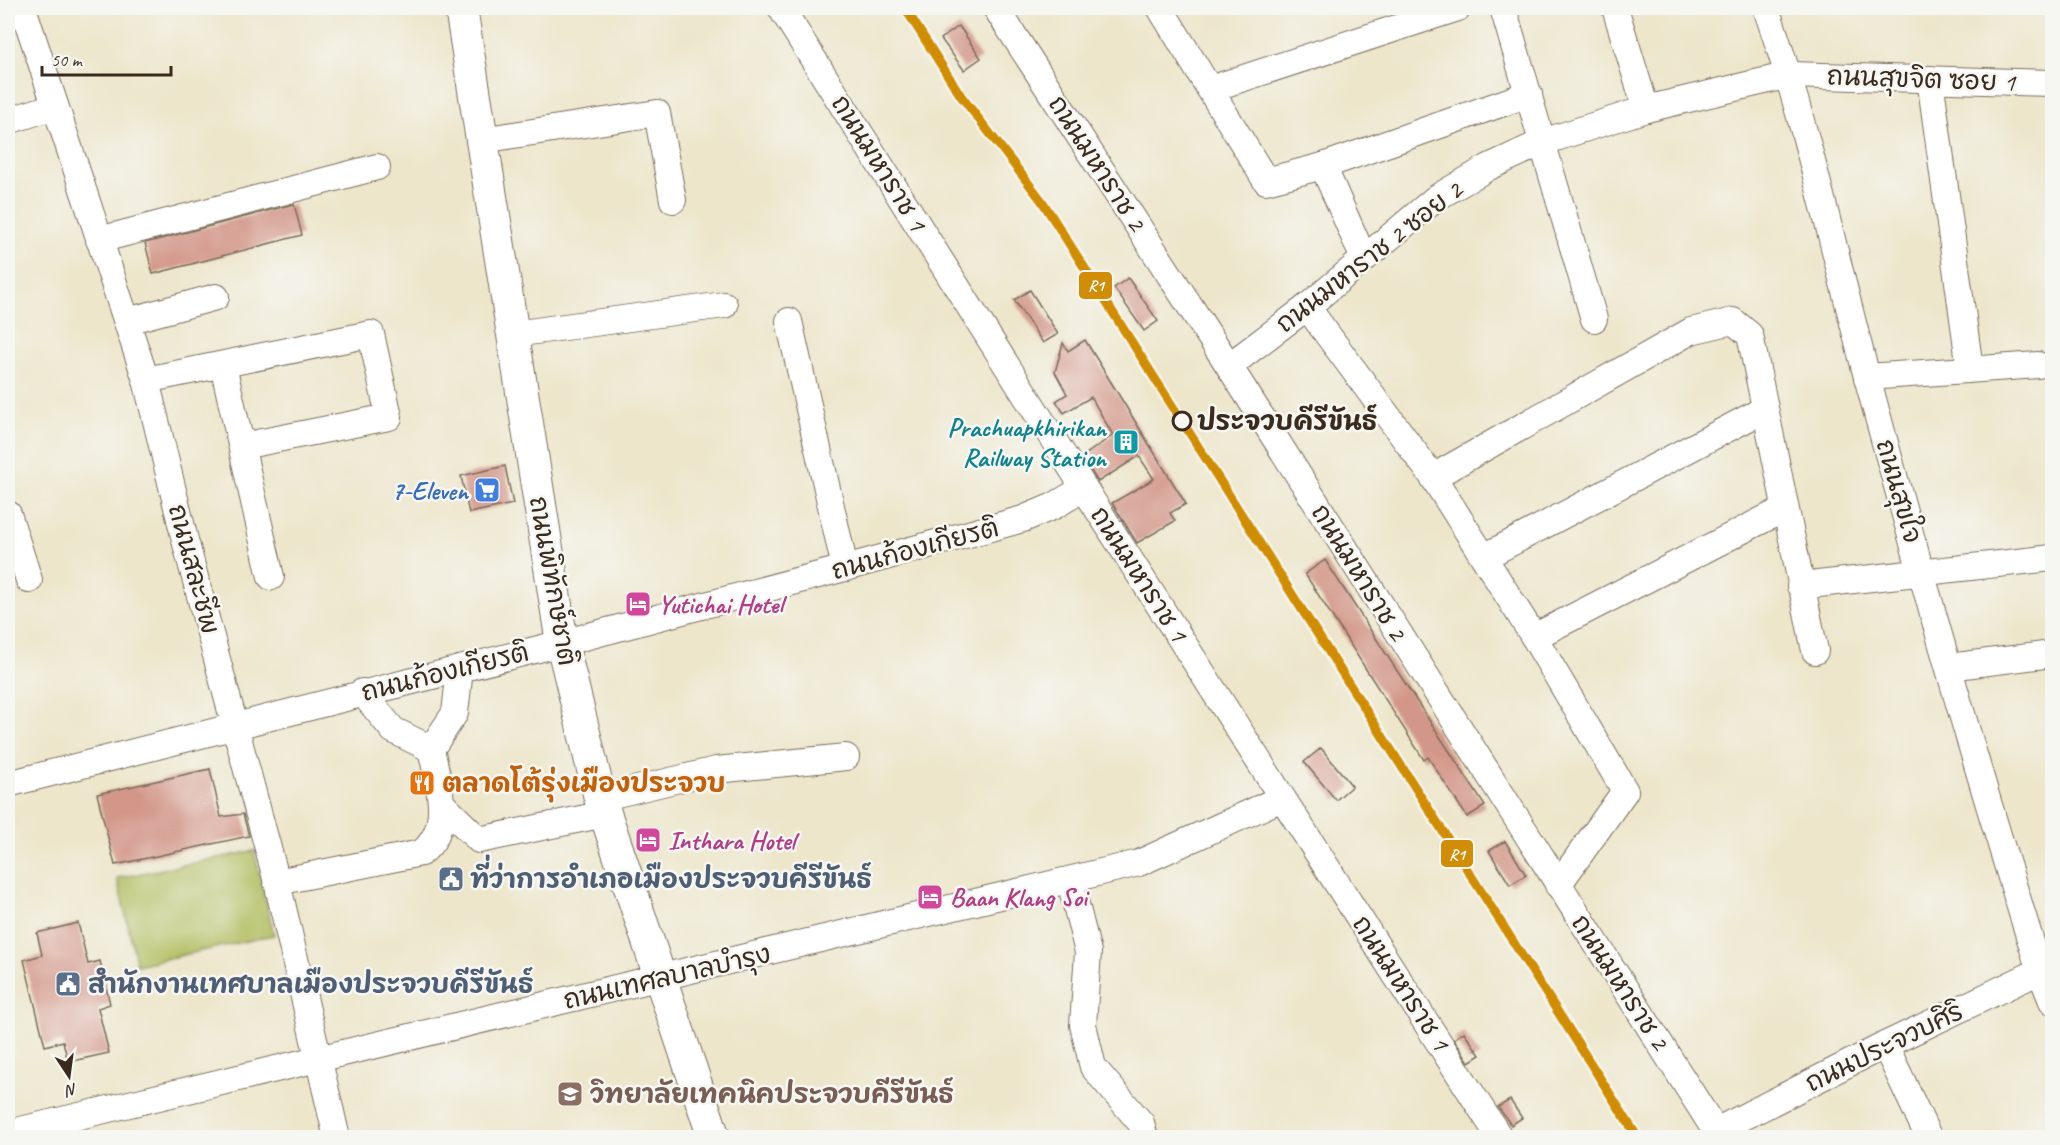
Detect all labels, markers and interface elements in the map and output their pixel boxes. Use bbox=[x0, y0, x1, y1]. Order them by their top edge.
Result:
scale bar bbox=[42, 39, 171, 77]
text: 50 m bbox=[51, 49, 84, 71]
street label: ถนนสุขจิต ซอย 1 bbox=[1826, 59, 2017, 101]
street label: ถนนมหาราช 1 bbox=[824, 89, 935, 238]
street label: ถนนมหาราช 2 bbox=[1041, 89, 1154, 239]
street label: ถนนมหาราช 2 ซอย 2 bbox=[1269, 173, 1471, 340]
line badge: R1 bbox=[1078, 271, 1113, 300]
text: R1 bbox=[1088, 276, 1106, 296]
place label: ประจวบคีรีขันธ์ bbox=[1197, 404, 1378, 438]
place label: Prachuapkhirikan Railway Station bbox=[947, 411, 1108, 474]
marker: ประจวบคีรีขันธ์ bbox=[1172, 411, 1192, 431]
building icon: Prachuapkhirikan Railway Station bbox=[1111, 427, 1141, 457]
street label: ถนนสุขใจ bbox=[1867, 435, 1930, 547]
place label: 7-Eleven bbox=[392, 474, 470, 507]
supermarket icon: 7-Eleven bbox=[472, 475, 502, 505]
street label: ถนนพิทักษ์ชาติ bbox=[522, 494, 584, 668]
street label: ถนนมหาราช 2 bbox=[1304, 498, 1415, 648]
street label: ถนนสละชีพ bbox=[161, 500, 227, 638]
street label: ถนนมหาราช 1 bbox=[1083, 500, 1196, 649]
street label: ถนนก้องเกียรติ bbox=[828, 511, 1002, 587]
place label: Yutichai Hotel bbox=[658, 588, 787, 621]
hotel icon: Yutichai Hotel bbox=[623, 589, 653, 619]
street label: ถนนก้องเกียรติ bbox=[358, 635, 532, 709]
place label: ตลาดโต้รุ่งเมืองประจวบ bbox=[442, 765, 725, 803]
restaurant icon: ตลาดโต้รุ่งเมืองประจวบ bbox=[407, 768, 437, 798]
place label: Inthara Hotel bbox=[668, 824, 800, 857]
hotel icon: Inthara Hotel bbox=[633, 825, 663, 855]
line badge: R1 bbox=[1440, 839, 1474, 868]
text: R1 bbox=[1449, 845, 1467, 865]
place label: ที่ว่าการอำเภอเมืองประจวบคีรีขันธ์ bbox=[470, 854, 872, 896]
public building icon: ที่ว่าการอำเภอเมืองประจวบคีรีขันธ์ bbox=[436, 864, 466, 894]
place label: Baan Klang Soi bbox=[950, 881, 1090, 914]
hotel icon: Baan Klang Soi bbox=[915, 882, 945, 912]
street label: ถนนมหาราช 2 bbox=[1564, 908, 1677, 1058]
street label: ถนนมหาราช 1 bbox=[1345, 909, 1458, 1058]
street label: ถนนเทศลบาลบำรุง bbox=[560, 937, 774, 1019]
place label: สำนักงานเทศบาลเมืองประจวบคีรีขันธ์ bbox=[88, 967, 534, 1001]
public building icon: สำนักงานเทศบาลเมืองประจวบคีรีขันธ์ bbox=[53, 969, 83, 999]
street label: ถนนประจวบศิริ bbox=[1800, 995, 1968, 1099]
north arrow bbox=[39, 1046, 99, 1106]
place label: วิทยาลัยเทคนิคประจวบคีรีขันธ์ bbox=[590, 1077, 954, 1111]
text: N bbox=[62, 1079, 79, 1101]
school or university icon: วิทยาลัยเทคนิคประจวบคีรีขันธ์ bbox=[555, 1079, 585, 1109]

